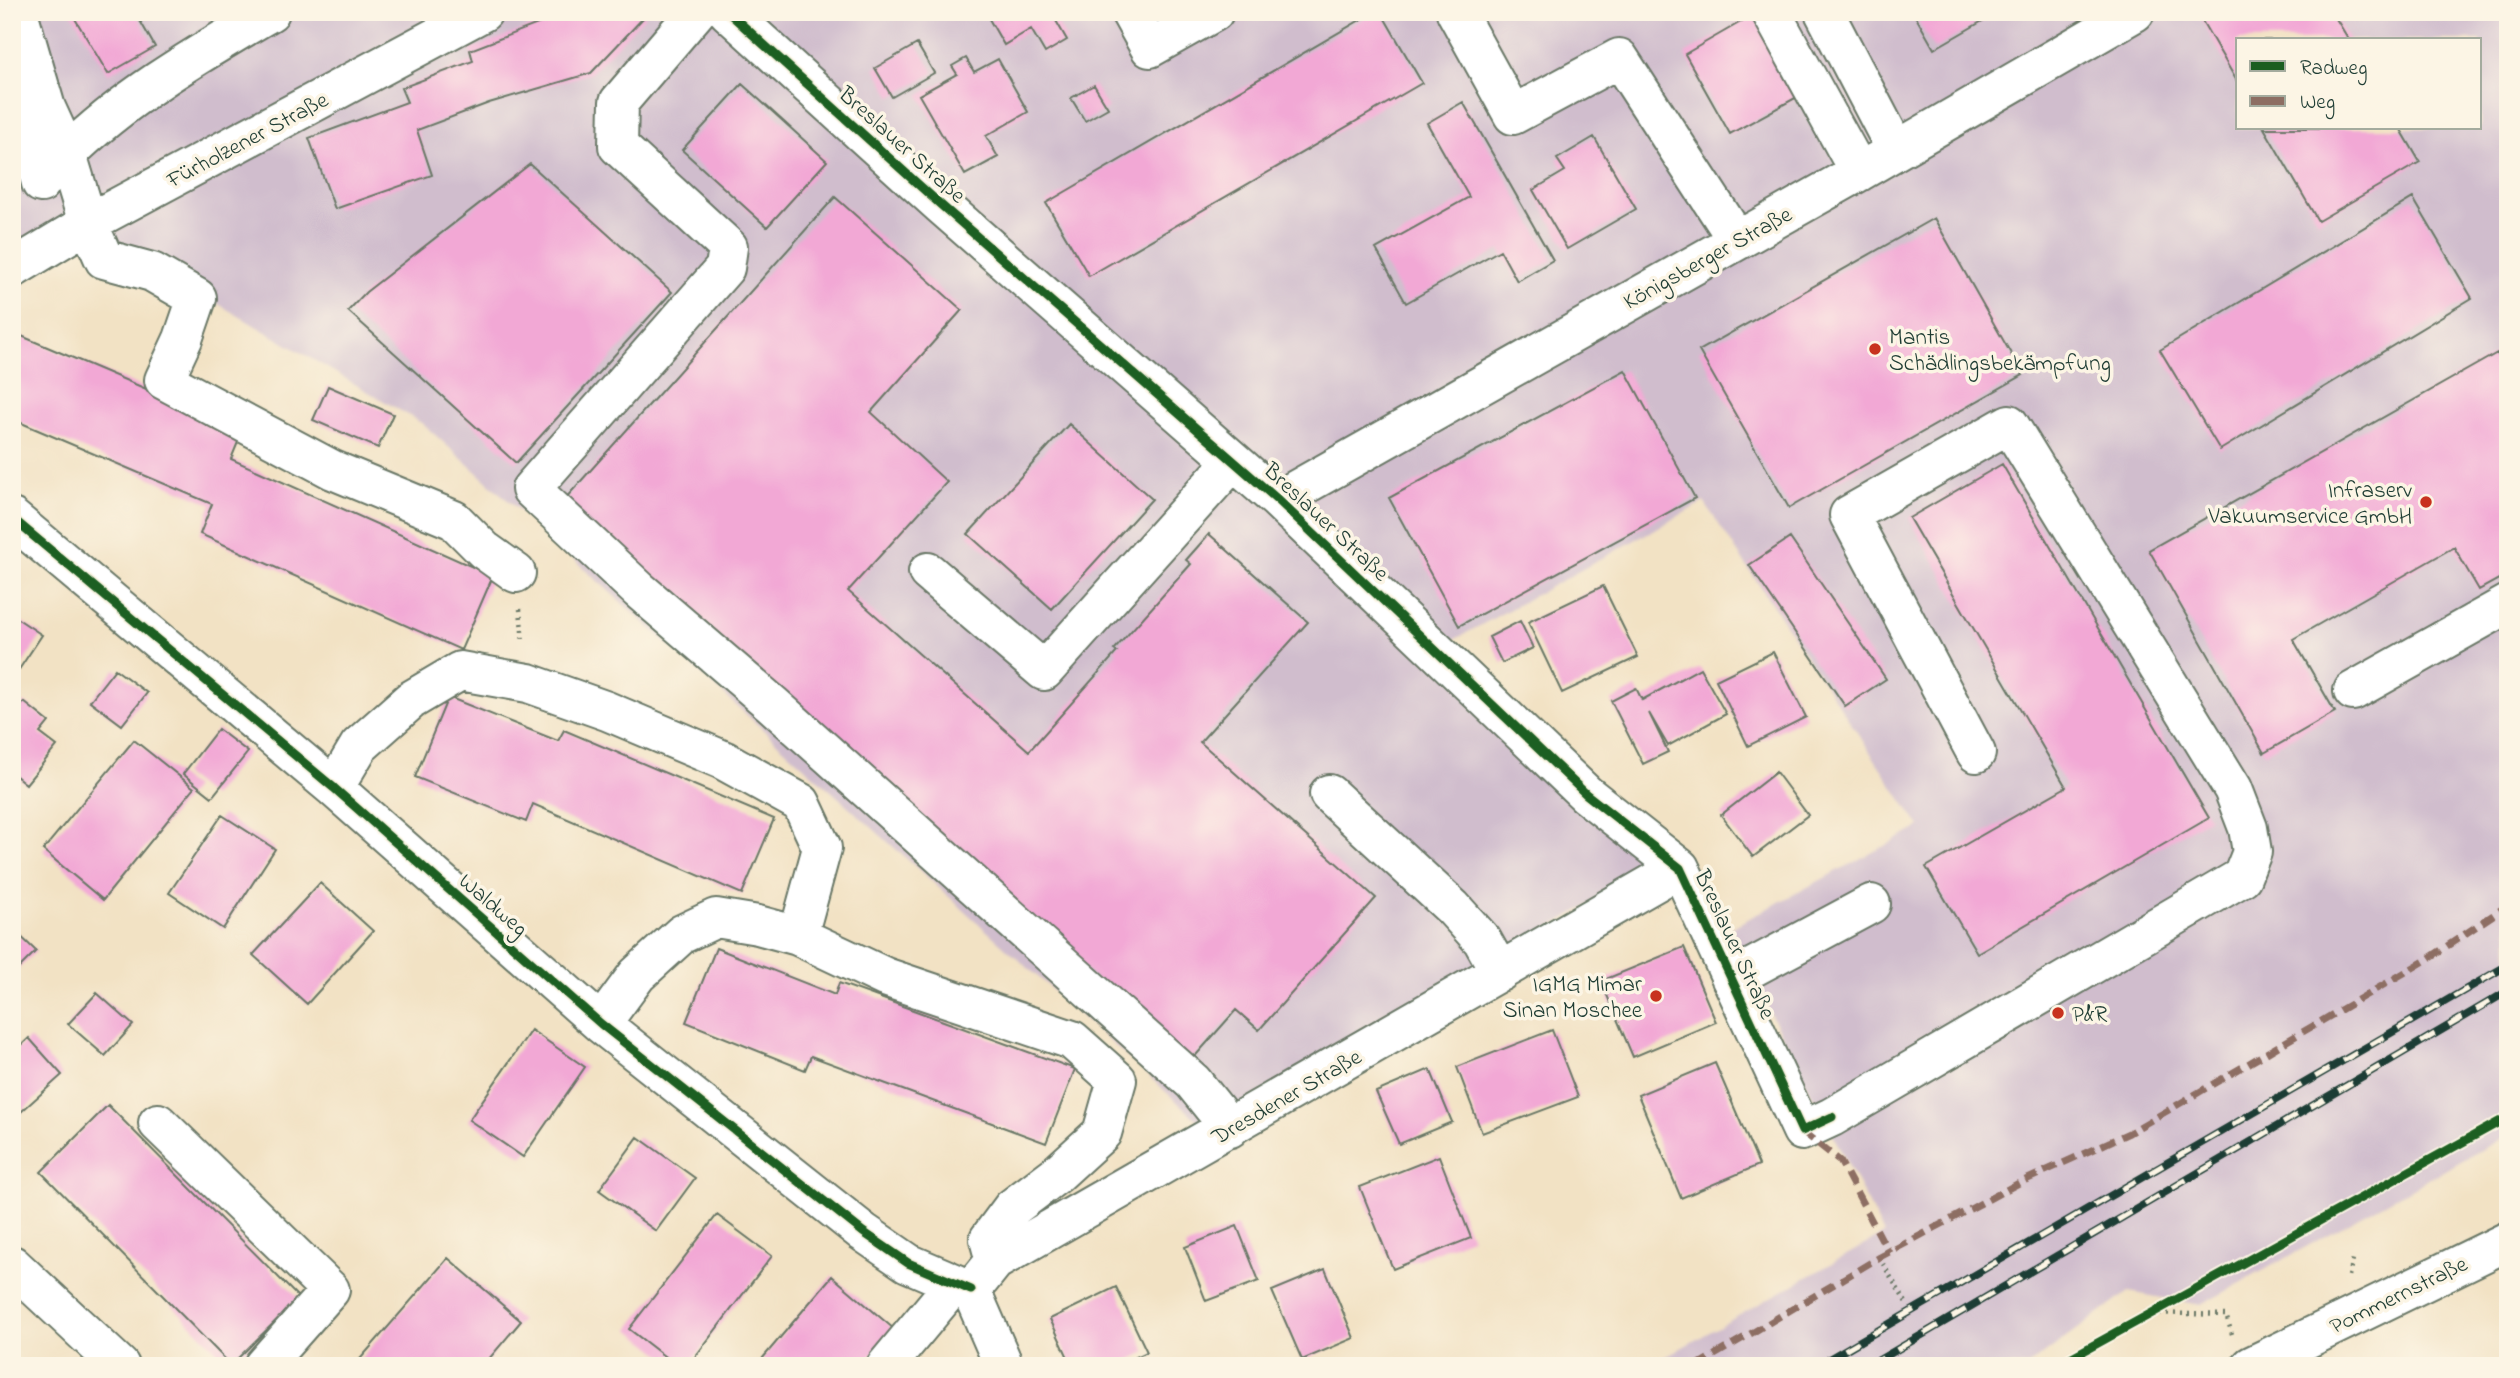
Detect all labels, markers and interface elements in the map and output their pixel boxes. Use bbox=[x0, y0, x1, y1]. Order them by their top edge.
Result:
legend bbox=[2236, 38, 2482, 130]
text: Radweg bbox=[2300, 54, 2367, 86]
street label: Breslauer Straße bbox=[830, 79, 973, 213]
street label: Fürholzener Straße bbox=[161, 84, 335, 198]
text: Weg bbox=[2300, 88, 2335, 120]
street label: Königsberger Straße bbox=[1618, 199, 1800, 320]
place label: Mantis Schädlingsbekämpfung bbox=[1889, 322, 2111, 382]
marker: Mantis Schädlingsbekämpfung bbox=[1867, 341, 1883, 357]
street label: Breslauer Straße bbox=[1254, 455, 1396, 590]
place label: Infraserv Vakuumservice GmbH bbox=[2207, 475, 2412, 534]
marker: Infraserv Vakuumservice GmbH bbox=[2418, 494, 2434, 510]
street label: Breslauer Straße bbox=[1684, 864, 1783, 1026]
street label: Waldweg bbox=[450, 866, 534, 946]
place label: IGMG Mimar Sinan Moschee bbox=[1503, 969, 1643, 1028]
marker: IGMG Mimar Sinan Moschee bbox=[1648, 988, 1664, 1004]
place label: P&R bbox=[2072, 999, 2107, 1032]
marker: P&R bbox=[2050, 1005, 2066, 1021]
street label: Dresdener Straße bbox=[1205, 1041, 1369, 1155]
street label: Pommernstraße bbox=[2325, 1248, 2474, 1344]

